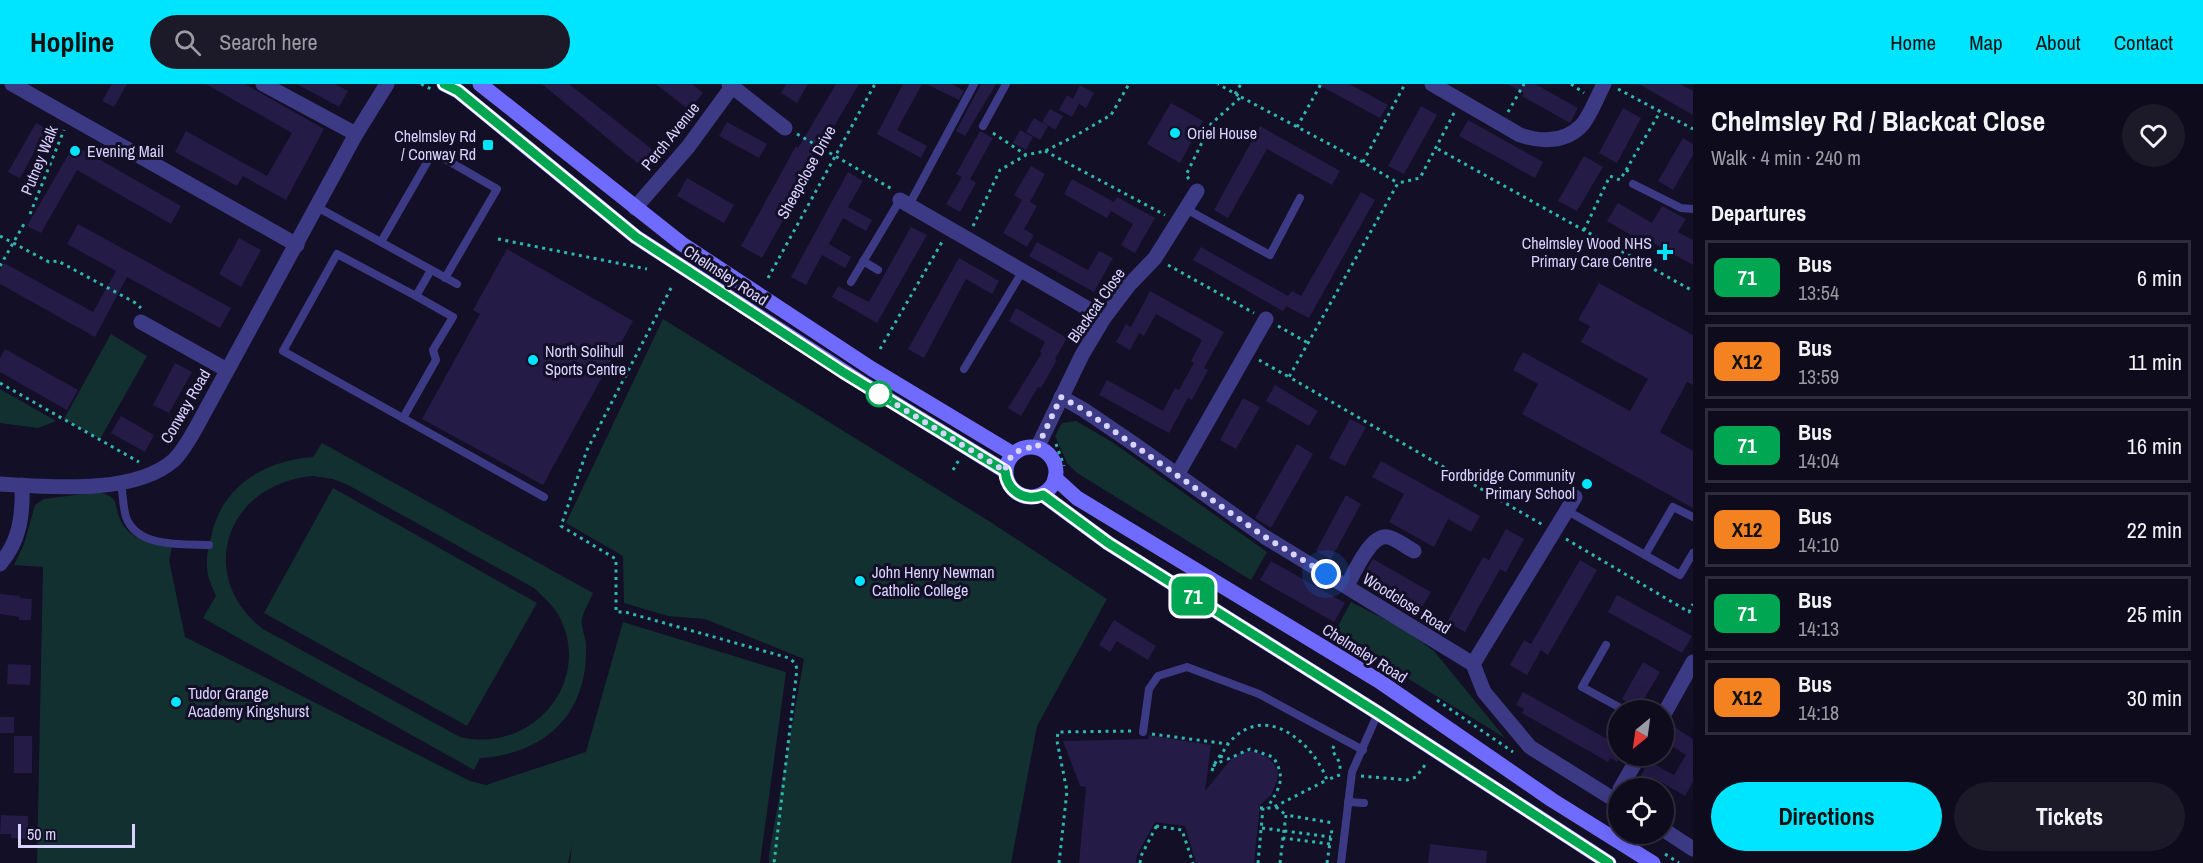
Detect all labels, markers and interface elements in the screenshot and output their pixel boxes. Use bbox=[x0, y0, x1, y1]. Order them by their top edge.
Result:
search box bbox=[150, 15, 570, 69]
text: Hopline bbox=[30, 23, 114, 61]
icon: search bbox=[171, 26, 204, 59]
text: Search here bbox=[219, 27, 317, 57]
text: Home bbox=[1890, 28, 1936, 57]
text: Map bbox=[1969, 28, 2003, 57]
text: About bbox=[2036, 28, 2081, 57]
text: Contact bbox=[2114, 28, 2173, 57]
street label: Perch Avenue bbox=[636, 97, 704, 175]
text: Chelmsley Rd / Blackcat Close bbox=[1711, 102, 2045, 140]
button: heart bbox=[2122, 104, 2185, 167]
street label: Sheepclose Drive bbox=[771, 121, 841, 223]
street label: Putney Walk bbox=[15, 122, 63, 198]
place label: Oriel House bbox=[1187, 122, 1257, 144]
place label: Chelmsley Rd / Conway Rd bbox=[394, 125, 476, 165]
marker: Oriel House bbox=[1168, 126, 1182, 140]
marker: Chelmsley Rd / Conway Rd bbox=[481, 138, 495, 152]
place label: Evening Mail bbox=[87, 140, 164, 162]
marker: Evening Mail bbox=[68, 144, 82, 158]
text: Walk · 4 min · 240 m bbox=[1711, 144, 1861, 171]
text: Departures bbox=[1711, 198, 1806, 228]
place label: Chelmsley Wood NHS Primary Care Centre bbox=[1522, 232, 1652, 272]
street label: Chelmsley Road bbox=[680, 240, 772, 310]
marker: Chelmsley Wood NHS Primary Care Centre bbox=[1656, 243, 1674, 261]
text: Bus bbox=[1798, 249, 1832, 279]
street label: Blackcat Close bbox=[1062, 263, 1130, 347]
text: 71 bbox=[1737, 263, 1757, 292]
text: 6 min bbox=[2137, 263, 2182, 293]
text: 13:54 bbox=[1798, 279, 1839, 306]
text: Bus bbox=[1798, 333, 1832, 363]
place label: North Solihull Sports Centre bbox=[545, 340, 626, 380]
text: X12 bbox=[1732, 347, 1762, 376]
text: 11 min bbox=[2128, 347, 2182, 377]
marker: North Solihull Sports Centre bbox=[526, 353, 540, 367]
text: 13:59 bbox=[1798, 363, 1839, 390]
street label: Conway Road bbox=[155, 365, 215, 447]
unlabelled marker bbox=[866, 381, 892, 407]
text: Bus bbox=[1798, 417, 1832, 447]
text: 71 bbox=[1737, 431, 1757, 460]
text: 16 min bbox=[2127, 431, 2182, 461]
text: 14:04 bbox=[1798, 447, 1839, 474]
place label: Fordbridge Community Primary School bbox=[1441, 464, 1575, 504]
marker: Fordbridge Community Primary School bbox=[1580, 477, 1594, 491]
text: Bus bbox=[1798, 501, 1832, 531]
text: X12 bbox=[1732, 515, 1762, 544]
text: 22 min bbox=[2127, 515, 2182, 545]
text: 14:10 bbox=[1798, 531, 1839, 558]
your location bbox=[1311, 559, 1341, 589]
place label: John Henry Newman Catholic College bbox=[872, 561, 995, 601]
street label: Woodclose Road bbox=[1359, 567, 1455, 639]
marker: John Henry Newman Catholic College bbox=[853, 574, 867, 588]
line badge: 71 bbox=[1166, 576, 1220, 616]
text: 71 bbox=[1183, 582, 1203, 611]
text: Bus bbox=[1798, 585, 1832, 615]
text: 71 bbox=[1737, 599, 1757, 628]
text: 25 min bbox=[2127, 599, 2182, 629]
text: 14:13 bbox=[1798, 615, 1839, 642]
street label: Chelmsley Road bbox=[1318, 618, 1412, 688]
text: Bus bbox=[1798, 669, 1832, 699]
place label: Tudor Grange Academy Kingshurst bbox=[187, 682, 309, 722]
text: X12 bbox=[1732, 683, 1762, 712]
text: 30 min bbox=[2127, 683, 2182, 713]
marker: Tudor Grange Academy Kingshurst bbox=[169, 695, 183, 709]
text: 14:18 bbox=[1798, 699, 1839, 726]
north arrow bbox=[1608, 700, 1674, 766]
map controls bbox=[1608, 700, 1674, 844]
button: locate bbox=[1608, 778, 1674, 844]
button: Directions bbox=[1711, 782, 1942, 851]
button: Tickets bbox=[1954, 782, 2185, 851]
scale bar bbox=[18, 821, 135, 848]
text: 50 m bbox=[27, 823, 56, 845]

